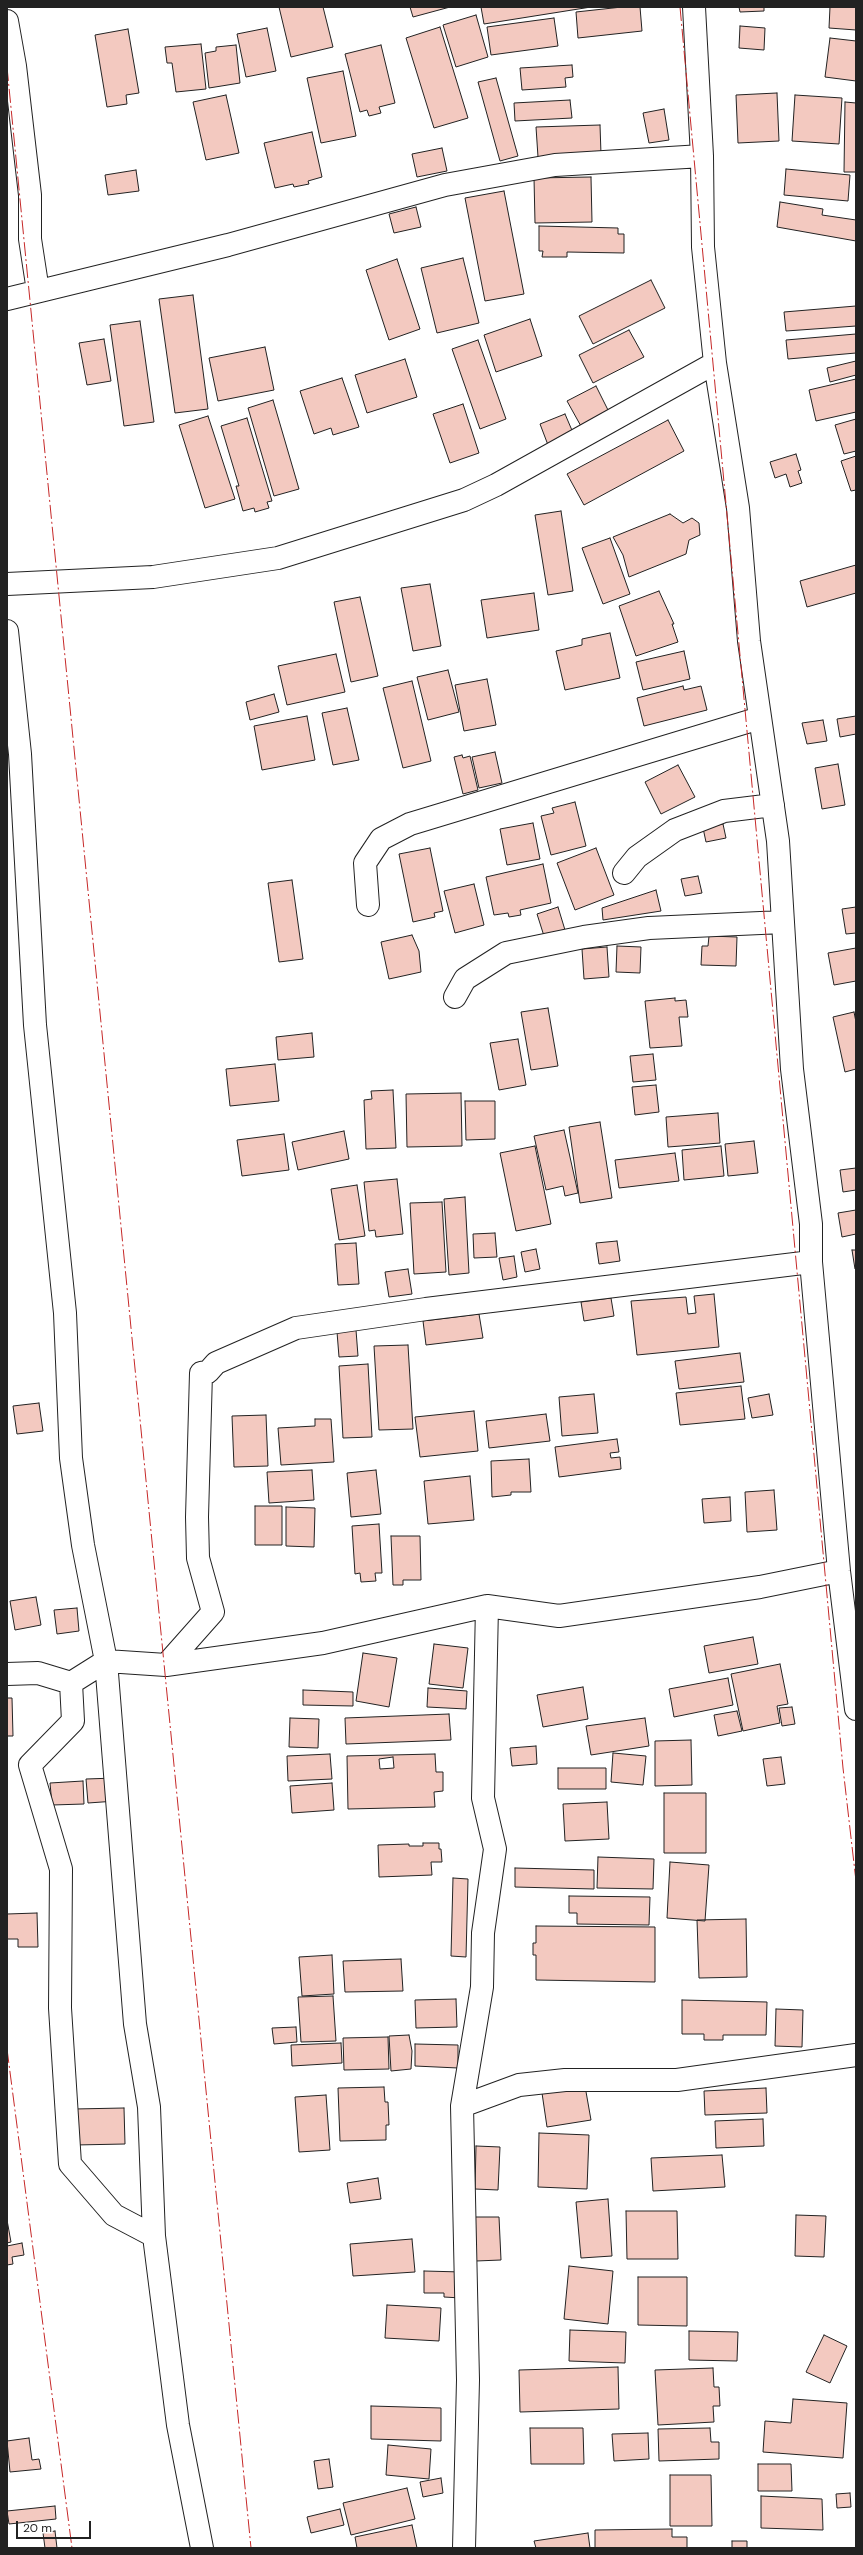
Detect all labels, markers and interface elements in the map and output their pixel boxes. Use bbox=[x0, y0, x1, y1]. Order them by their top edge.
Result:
scale bar bbox=[18, 2513, 93, 2539]
text: 20 m bbox=[23, 2520, 52, 2536]

